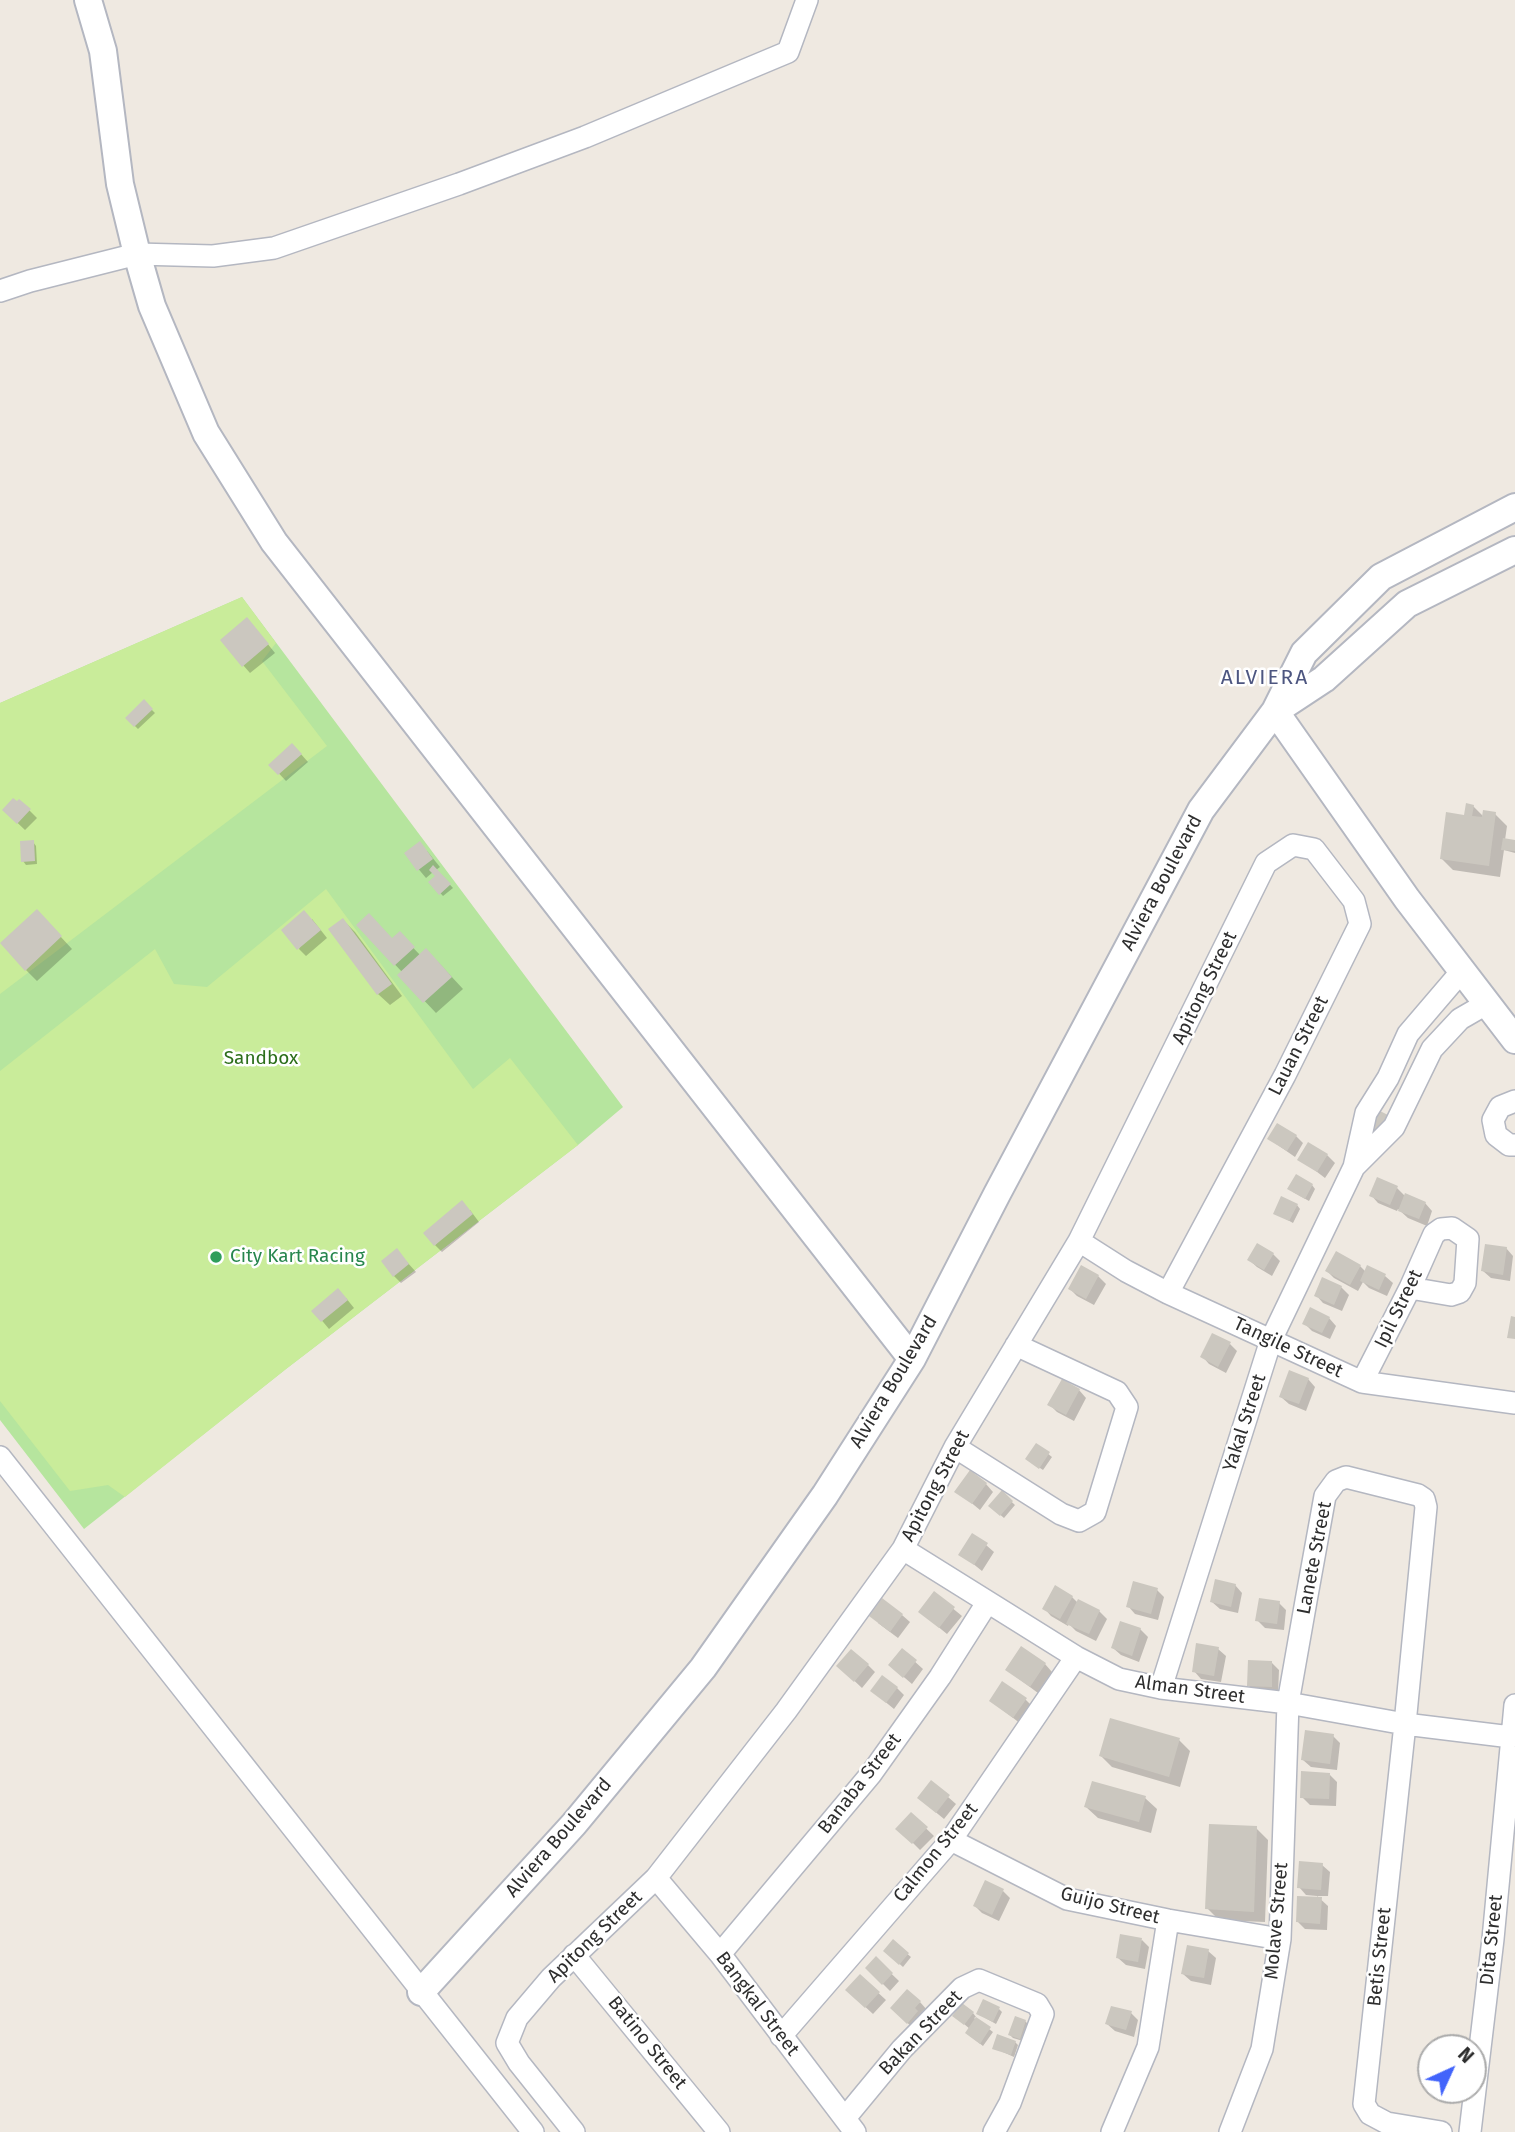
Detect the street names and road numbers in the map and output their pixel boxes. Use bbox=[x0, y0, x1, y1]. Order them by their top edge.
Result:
street label: Alviera Boulevard bbox=[1117, 811, 1207, 955]
street label: Apitong Street bbox=[1168, 928, 1242, 1048]
street label: Lauan Street bbox=[1264, 992, 1334, 1100]
street label: Ipil Street bbox=[1370, 1266, 1428, 1352]
street label: Alviera Boulevard bbox=[846, 1312, 942, 1452]
street label: Tangile Street bbox=[1230, 1313, 1346, 1383]
street label: Yakal Street bbox=[1219, 1371, 1271, 1475]
street label: Apitong Street bbox=[897, 1426, 975, 1546]
street label: Lanete Street bbox=[1293, 1500, 1337, 1616]
street label: Alman Street bbox=[1134, 1671, 1246, 1709]
street label: Banaba Street bbox=[814, 1729, 906, 1839]
street label: Alviera Boulevard bbox=[501, 1774, 617, 1902]
street label: Calmon Street bbox=[889, 1799, 983, 1907]
street label: Molave Street bbox=[1261, 1861, 1293, 1981]
street label: Guijo Street bbox=[1058, 1883, 1162, 1929]
street label: Apitong Street bbox=[543, 1886, 647, 1988]
street label: Dita Street bbox=[1476, 1893, 1508, 1987]
street label: Betis Street bbox=[1363, 1906, 1397, 2008]
street label: Bangkal Street bbox=[710, 1947, 804, 2061]
street label: Bakan Street bbox=[875, 1986, 967, 2080]
street label: Batino Street bbox=[603, 1992, 691, 2094]

